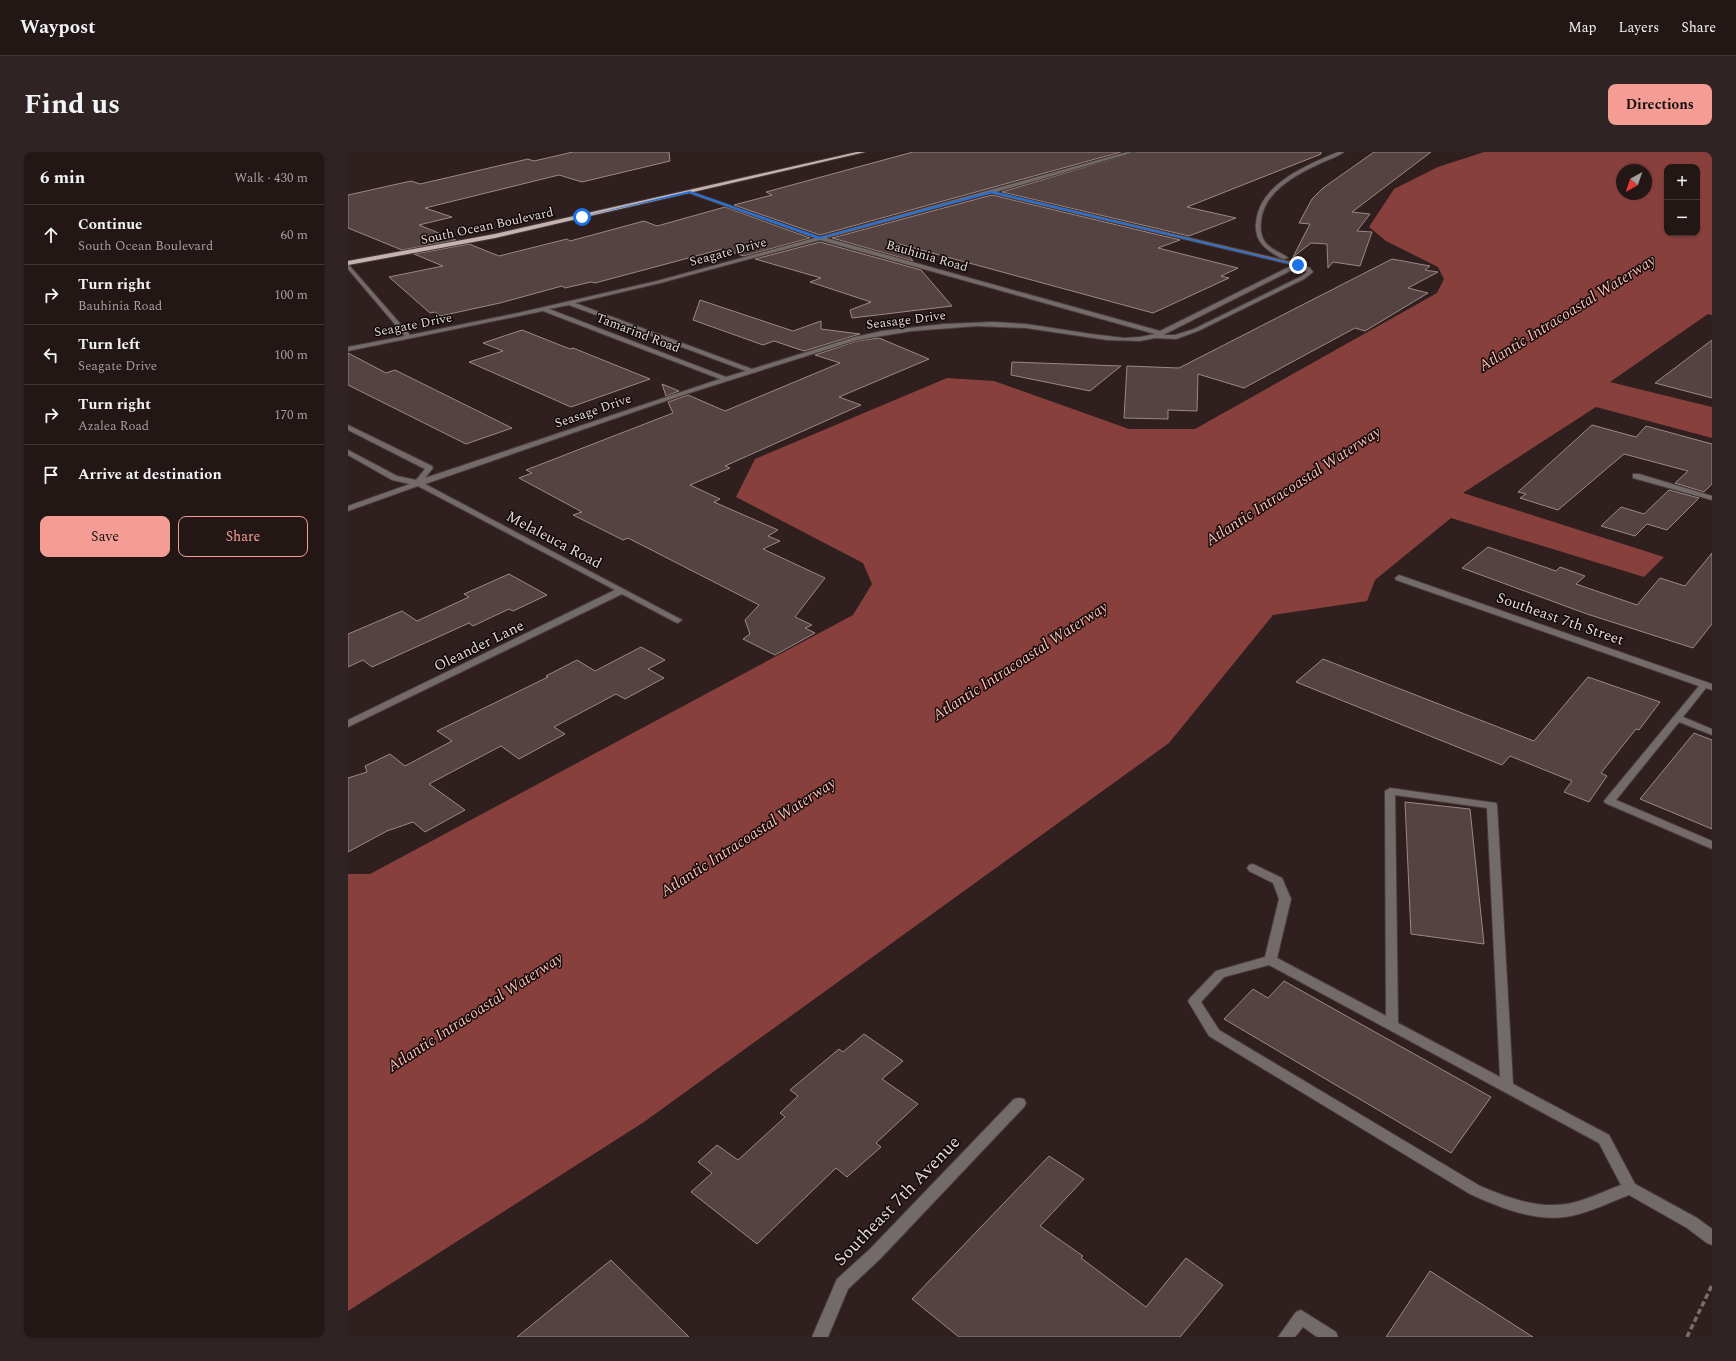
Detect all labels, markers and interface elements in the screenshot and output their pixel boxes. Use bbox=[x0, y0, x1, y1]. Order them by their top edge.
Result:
text: Waypost bbox=[20, 13, 96, 42]
text: Map bbox=[1568, 17, 1597, 38]
text: Layers bbox=[1619, 17, 1659, 38]
text: Share bbox=[1681, 17, 1716, 38]
text: Find us bbox=[24, 83, 120, 126]
button: Directions bbox=[1608, 84, 1712, 125]
north arrow bbox=[1616, 164, 1652, 200]
map controls bbox=[1664, 164, 1700, 236]
button: + bbox=[1664, 164, 1700, 200]
text: 6 min bbox=[40, 165, 85, 191]
text: Walk · 430 m bbox=[234, 168, 308, 188]
button: − bbox=[1664, 200, 1700, 236]
street label: South Ocean Boulevard bbox=[419, 202, 555, 250]
route start bbox=[573, 208, 591, 226]
text: Continue bbox=[78, 213, 143, 236]
icon: ahead bbox=[40, 224, 62, 246]
text: 60 m bbox=[281, 225, 308, 245]
street label: Seagate Drive bbox=[687, 232, 769, 272]
street label: Bauhinia Road bbox=[884, 235, 970, 277]
text: South Ocean Boulevard bbox=[78, 236, 213, 256]
water label: Atlantic Intracoastal Waterway bbox=[1473, 249, 1660, 378]
route end bbox=[1289, 256, 1307, 274]
text: Turn right bbox=[78, 273, 151, 296]
icon: right bbox=[40, 284, 62, 306]
text: 100 m bbox=[274, 285, 308, 305]
text: Bauhinia Road bbox=[78, 296, 162, 316]
street label: Seasage Drive bbox=[865, 305, 947, 335]
street label: Seagate Drive bbox=[372, 308, 454, 342]
street label: Tamarind Road bbox=[593, 308, 683, 358]
text: Turn left bbox=[78, 333, 140, 356]
icon: left bbox=[40, 344, 62, 366]
text: 100 m bbox=[274, 345, 308, 365]
text: Seagate Drive bbox=[78, 356, 157, 376]
street label: Seasage Drive bbox=[552, 388, 634, 434]
text: Turn right bbox=[78, 393, 151, 416]
icon: right bbox=[40, 404, 62, 426]
text: 170 m bbox=[274, 405, 308, 425]
text: Azalea Road bbox=[78, 416, 149, 436]
water label: Atlantic Intracoastal Waterway bbox=[1200, 420, 1385, 552]
text: Arrive at destination bbox=[78, 463, 222, 486]
icon: arrive bbox=[40, 464, 62, 486]
street label: Melaleuca Road bbox=[502, 505, 606, 575]
button: Save bbox=[40, 516, 170, 557]
button: Share bbox=[178, 516, 308, 557]
street label: Southeast 7th Street bbox=[1493, 586, 1627, 652]
water label: Atlantic Intracoastal Waterway bbox=[927, 595, 1112, 727]
street label: Oleander Lane bbox=[430, 614, 528, 678]
water label: Atlantic Intracoastal Waterway bbox=[655, 771, 840, 903]
water label: Atlantic Intracoastal Waterway bbox=[382, 946, 567, 1078]
street label: Southeast 7th Avenue bbox=[827, 1130, 967, 1272]

